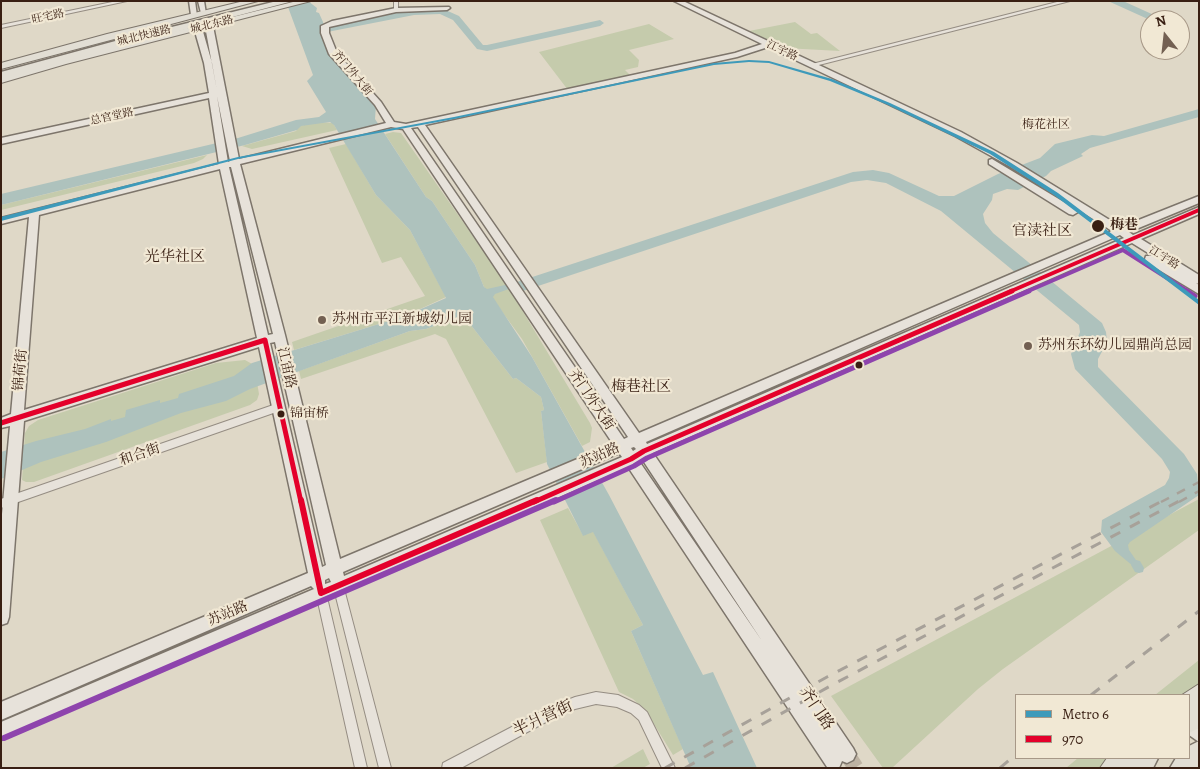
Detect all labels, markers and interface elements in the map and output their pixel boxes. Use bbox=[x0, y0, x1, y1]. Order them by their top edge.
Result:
street label: 旺宅路 bbox=[30, 7, 66, 27]
north arrow bbox=[1140, 10, 1190, 60]
text: N bbox=[1153, 11, 1169, 32]
street label: 城北东路 bbox=[189, 13, 235, 37]
street label: 城北快速路 bbox=[116, 23, 172, 49]
street label: 江宇路 bbox=[764, 38, 800, 64]
street label: 齐门外大街 bbox=[329, 48, 375, 98]
street label: 总官堂路 bbox=[89, 106, 135, 128]
district label: 梅花社区 bbox=[1022, 118, 1070, 132]
marker: 梅巷 bbox=[1090, 218, 1106, 234]
place label: 梅巷 bbox=[1110, 218, 1138, 234]
district label: 官渎社区 bbox=[1012, 222, 1072, 240]
street label: 江宇路 bbox=[1147, 244, 1181, 272]
district label: 光华社区 bbox=[145, 248, 205, 266]
place label: 苏州市平江新城幼儿园 bbox=[332, 312, 472, 328]
marker: 苏州市平江新城幼儿园 bbox=[316, 314, 328, 326]
place label: 苏州东环幼儿园鼎尚总园 bbox=[1038, 338, 1192, 354]
marker: 苏州东环幼儿园鼎尚总园 bbox=[1022, 340, 1034, 352]
street label: 江宙路 bbox=[273, 346, 299, 390]
street label: 锦荷街 bbox=[11, 348, 31, 392]
unlabelled marker bbox=[854, 360, 864, 370]
street label: 齐门外大街 bbox=[564, 366, 618, 434]
district label: 梅巷社区 bbox=[611, 378, 671, 396]
place label: 锦宙桥 bbox=[290, 406, 329, 422]
marker: 锦宙桥 bbox=[276, 409, 286, 419]
street label: 和合街 bbox=[117, 440, 163, 470]
street label: 苏站路 bbox=[577, 440, 623, 472]
street label: 苏站路 bbox=[205, 598, 251, 630]
street label: 齐门路 bbox=[795, 684, 837, 734]
legend bbox=[1015, 694, 1190, 759]
street label: 半爿营街 bbox=[510, 697, 576, 741]
text: Metro 6 bbox=[1062, 704, 1109, 724]
text: 970 bbox=[1062, 729, 1083, 749]

